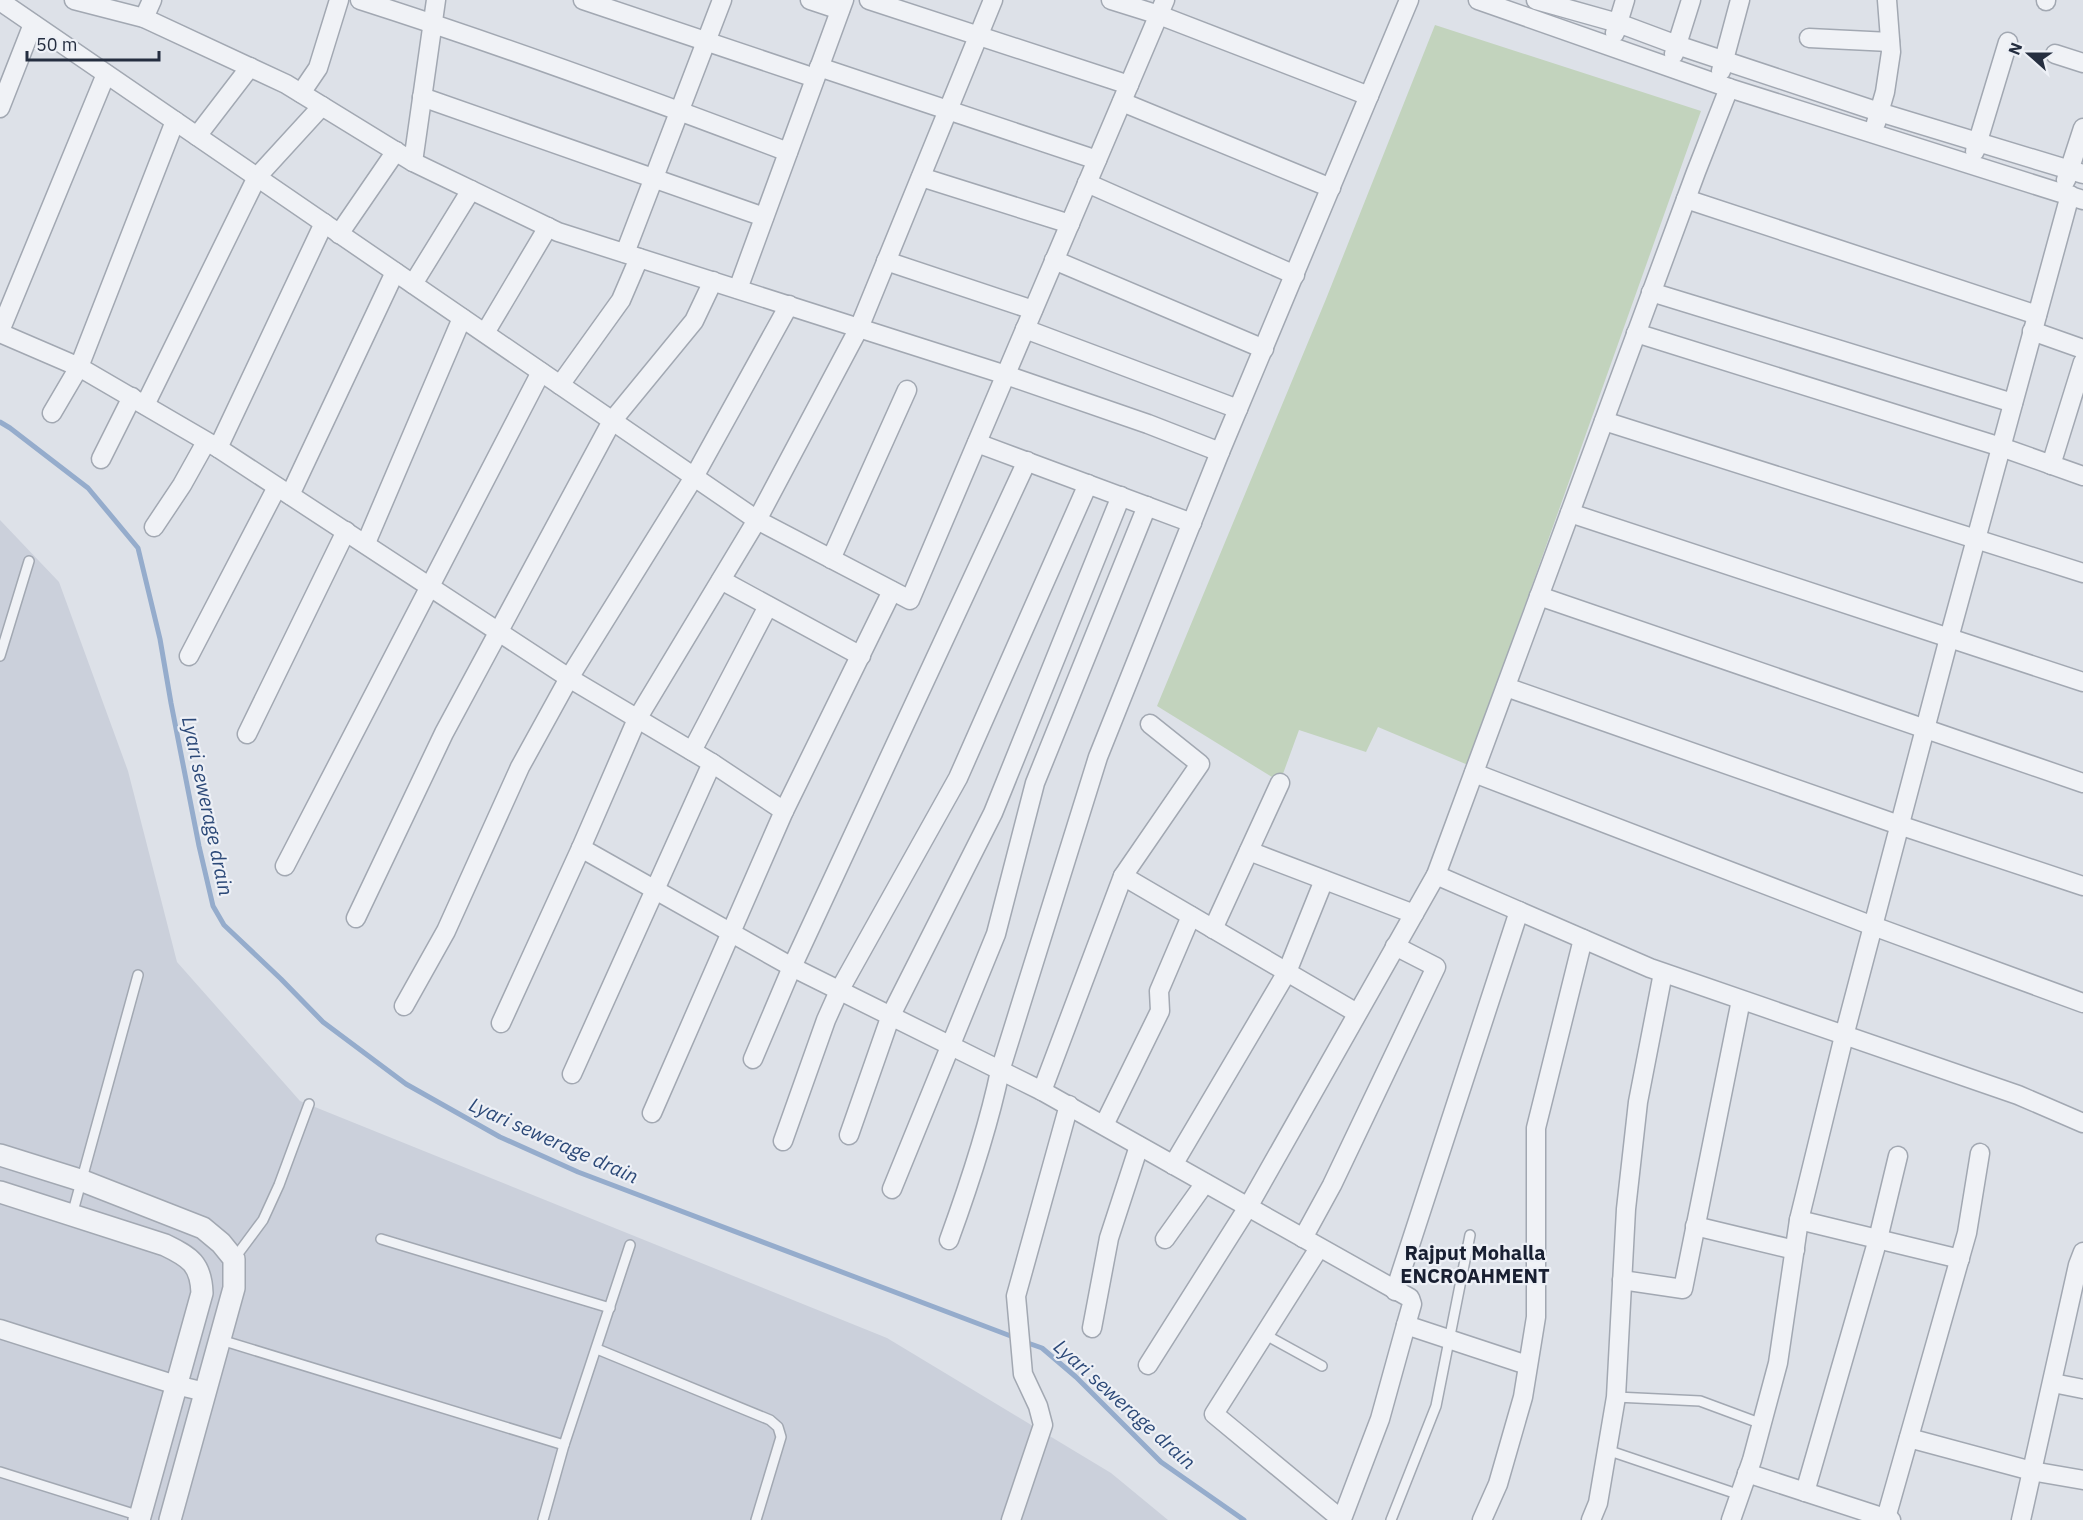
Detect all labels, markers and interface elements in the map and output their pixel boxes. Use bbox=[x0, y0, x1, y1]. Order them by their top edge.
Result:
scale bar bbox=[27, 24, 159, 62]
north arrow bbox=[1999, 24, 2059, 84]
text: 50 m bbox=[36, 33, 78, 56]
text: N bbox=[2004, 40, 2026, 58]
water label: Lyari sewerage drain bbox=[176, 714, 240, 898]
water label: Lyari sewerage drain bbox=[465, 1091, 643, 1189]
district label: Rajput Mohalla ENCROAHMENT bbox=[1400, 1239, 1550, 1289]
water label: Lyari sewerage drain bbox=[1048, 1333, 1202, 1475]

